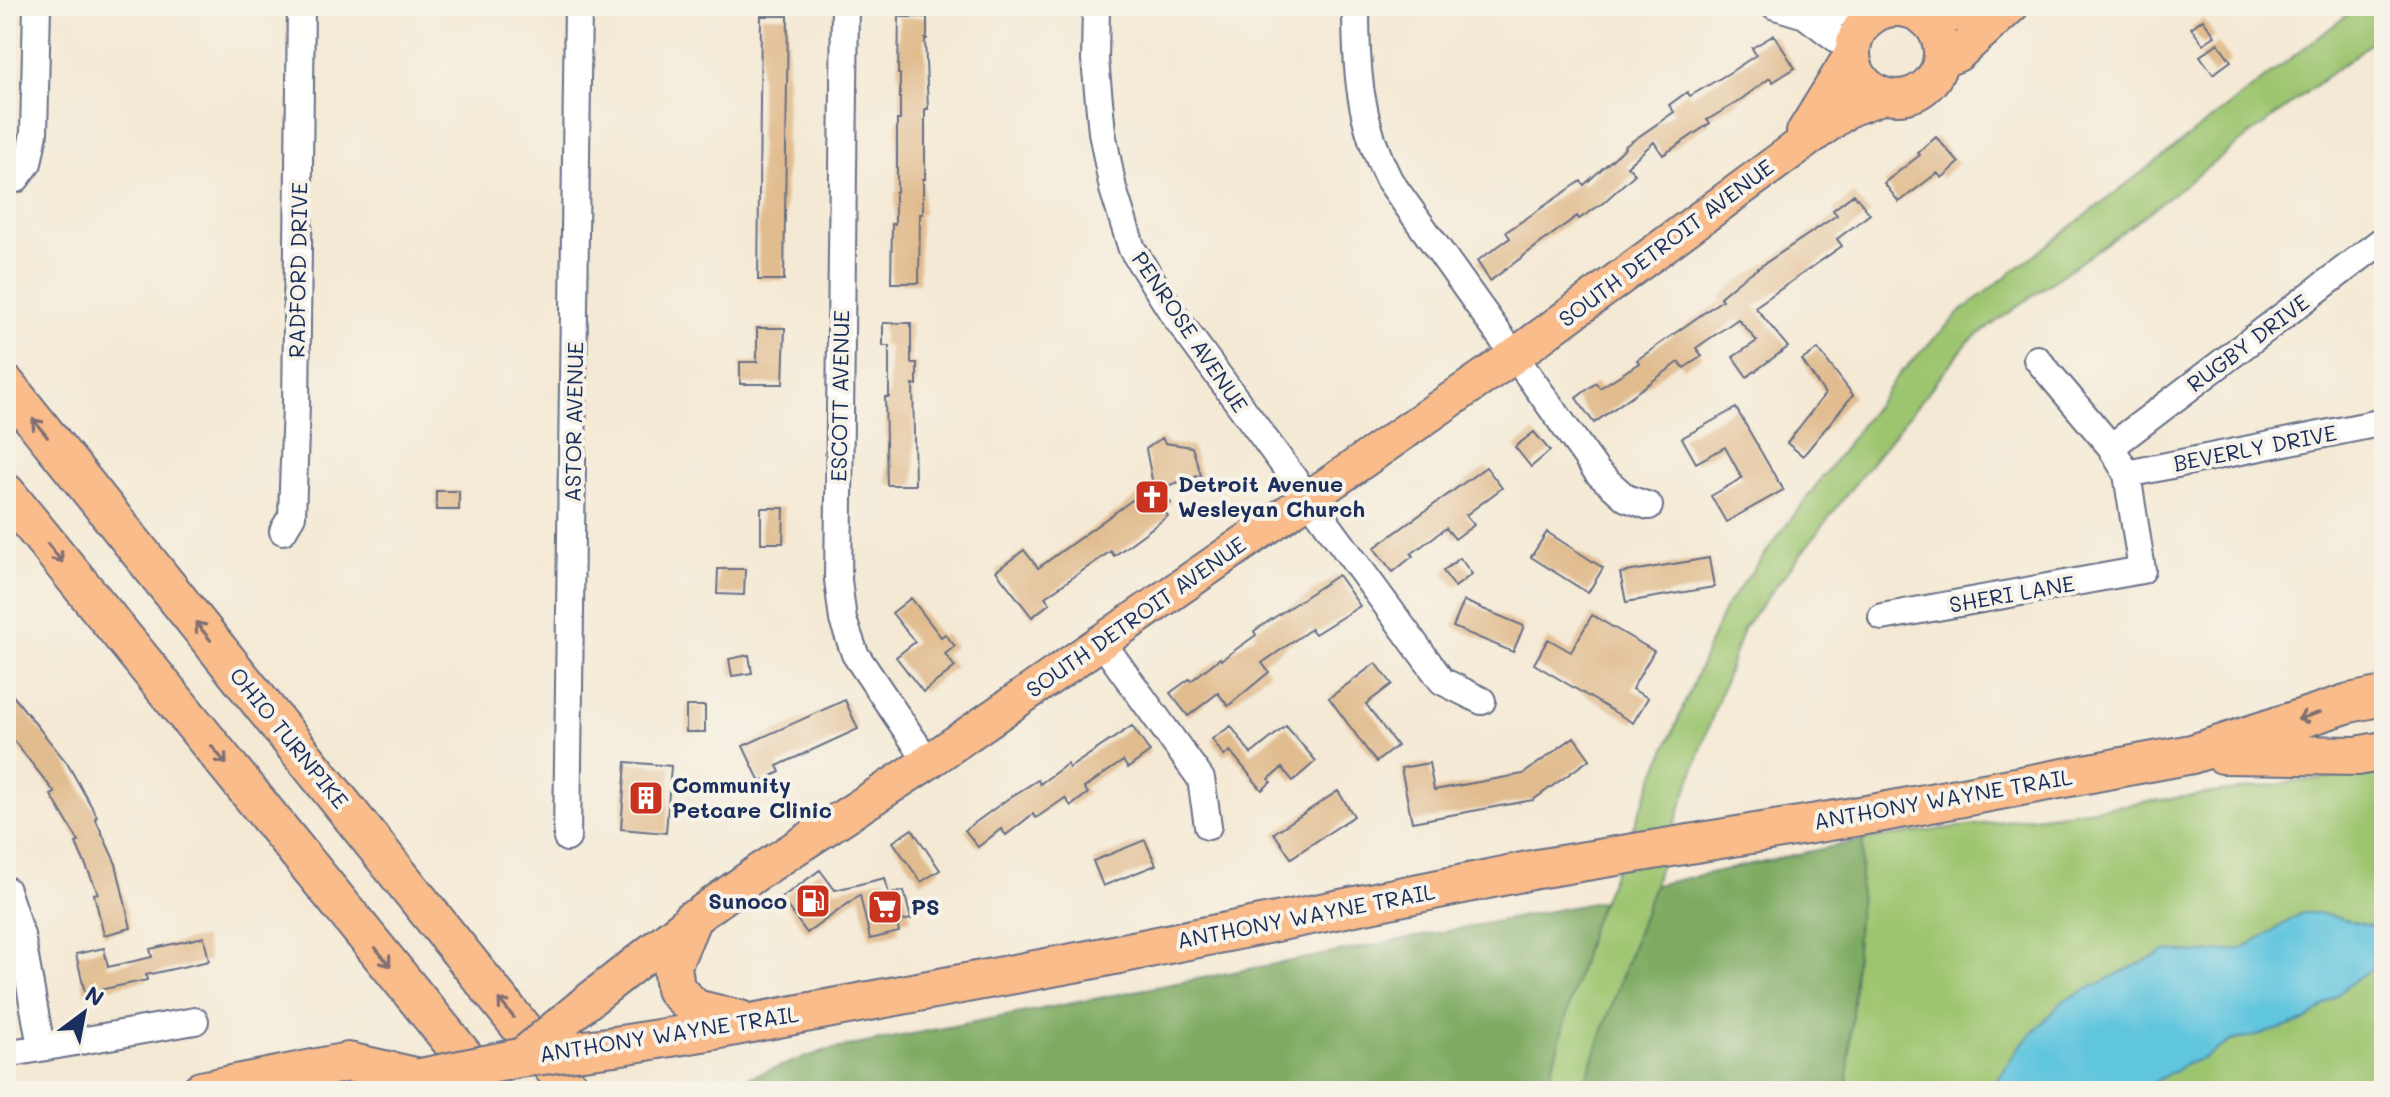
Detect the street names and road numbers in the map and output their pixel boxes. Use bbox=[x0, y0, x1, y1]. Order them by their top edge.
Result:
street label: SOUTH DETROIT AVENUE bbox=[1552, 152, 1779, 333]
street label: RADFORD DRIVE bbox=[281, 182, 314, 358]
street label: PENROSE AVENUE bbox=[1126, 246, 1255, 418]
street label: RUGBY DRIVE bbox=[2181, 287, 2315, 398]
street label: ESCOTT AVENUE bbox=[824, 310, 855, 482]
street label: ASTOR AVENUE bbox=[558, 341, 589, 503]
street label: BEVERLY DRIVE bbox=[2171, 417, 2339, 478]
street label: SOUTH DETROIT AVENUE bbox=[1020, 530, 1251, 704]
street label: SHERI LANE bbox=[1947, 568, 2077, 619]
street label: OHIO TURNPIKE bbox=[224, 661, 355, 814]
street label: ANTHONY WAYNE TRAIL bbox=[1811, 761, 2075, 836]
street label: ANTHONY WAYNE TRAIL bbox=[1174, 876, 1438, 955]
street label: ANTHONY WAYNE TRAIL bbox=[537, 999, 801, 1068]

